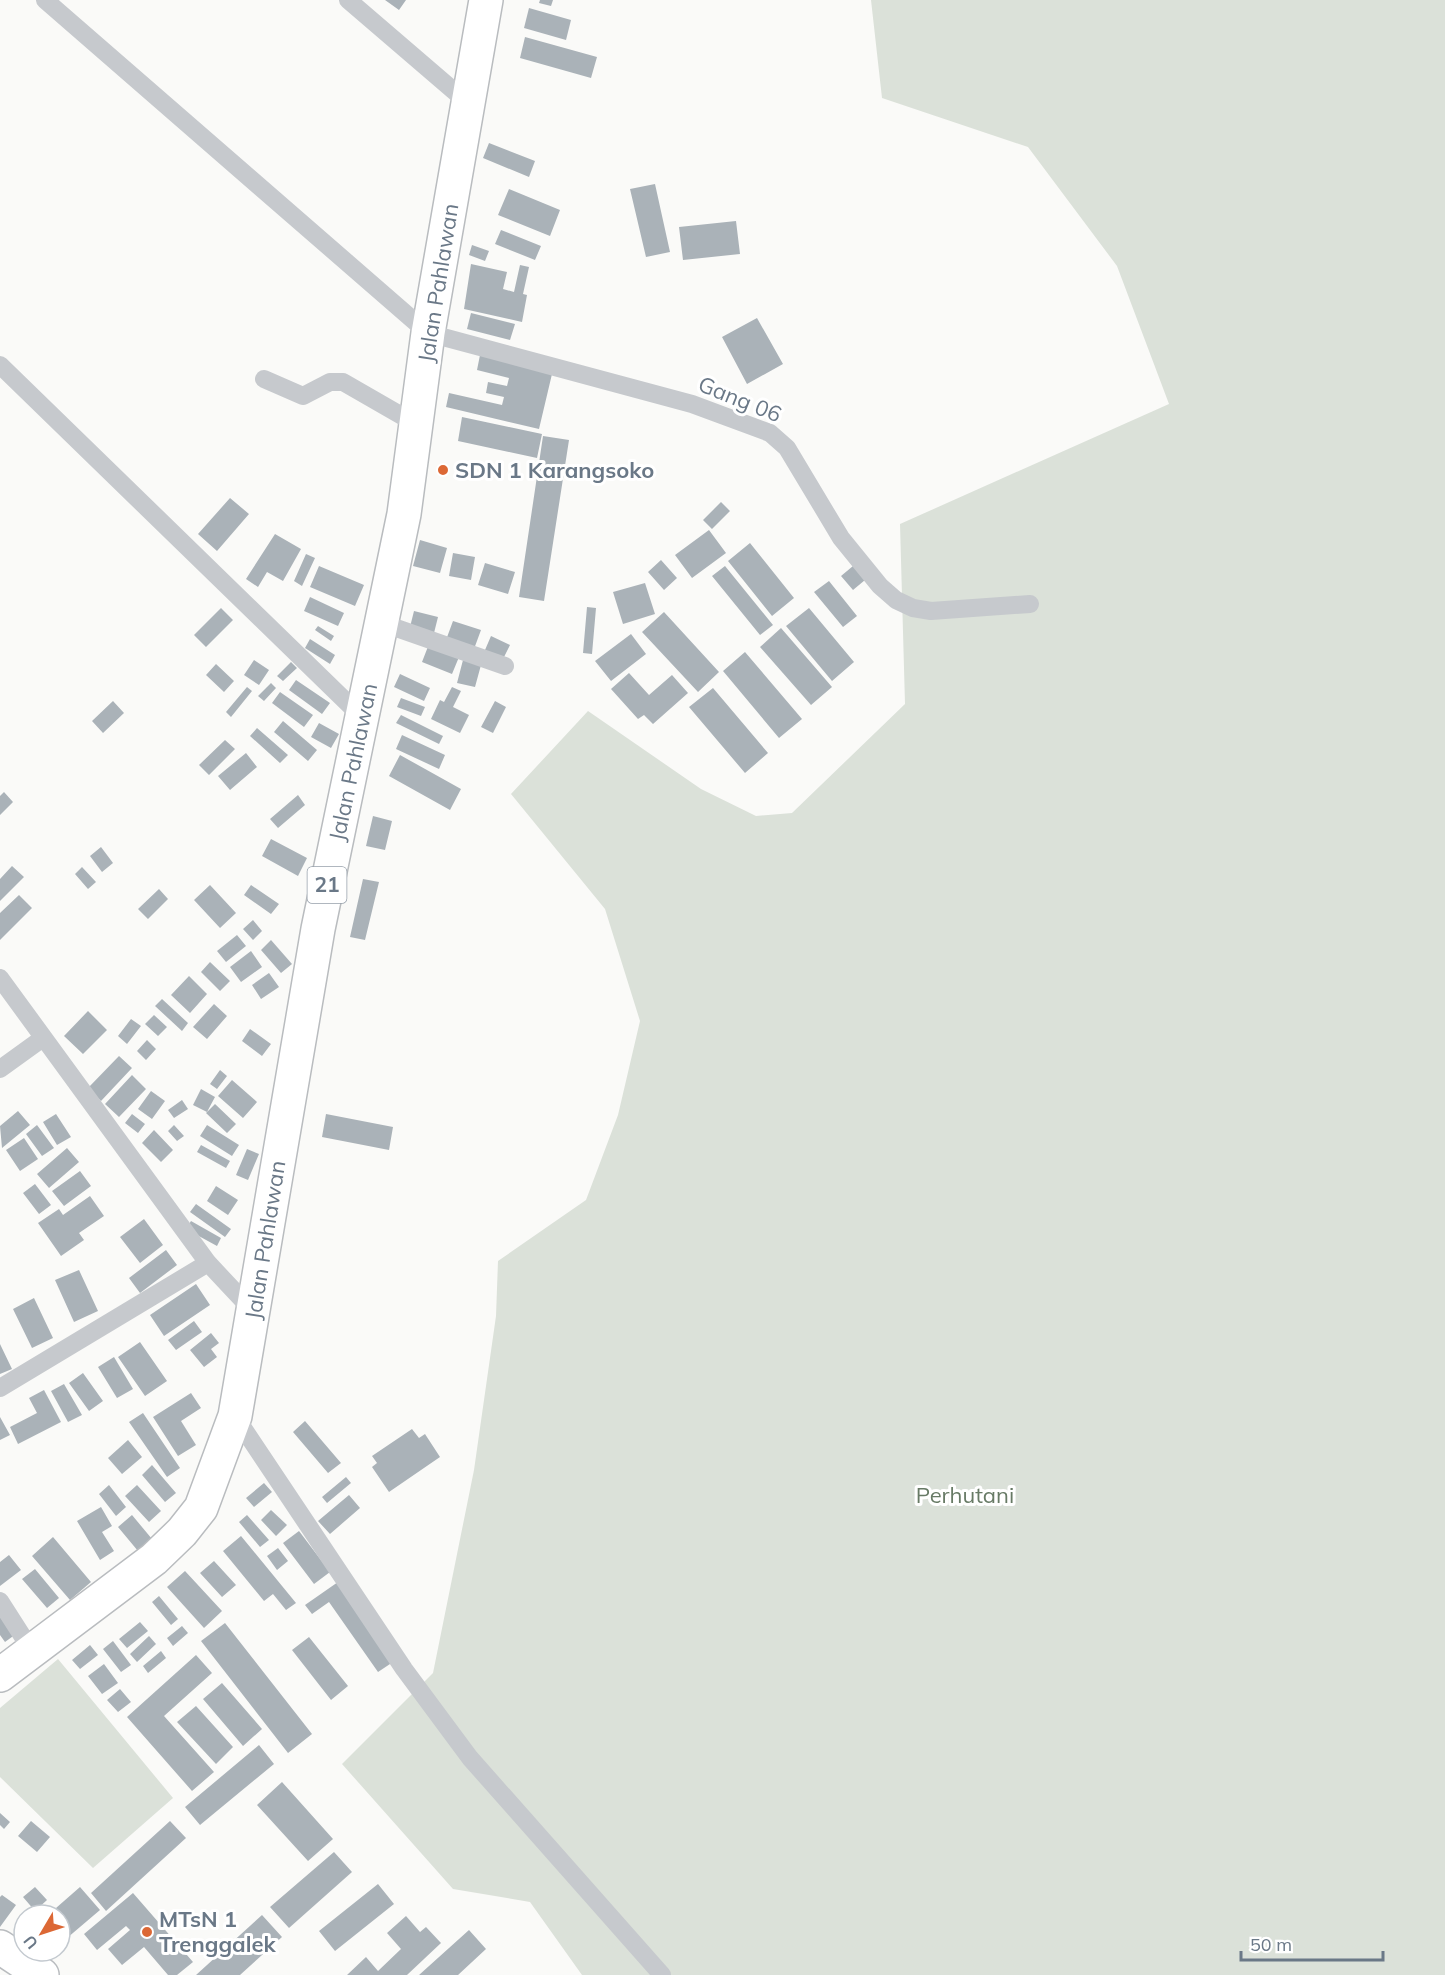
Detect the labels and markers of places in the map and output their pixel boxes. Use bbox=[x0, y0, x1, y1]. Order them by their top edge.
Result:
place label: SDN 1 Karangsoko bbox=[455, 456, 654, 484]
marker: SDN 1 Karangsoko bbox=[436, 463, 450, 477]
place label: MTsN 1 Trenggalek bbox=[159, 1905, 277, 1958]
marker: MTsN 1 Trenggalek bbox=[140, 1925, 154, 1939]

